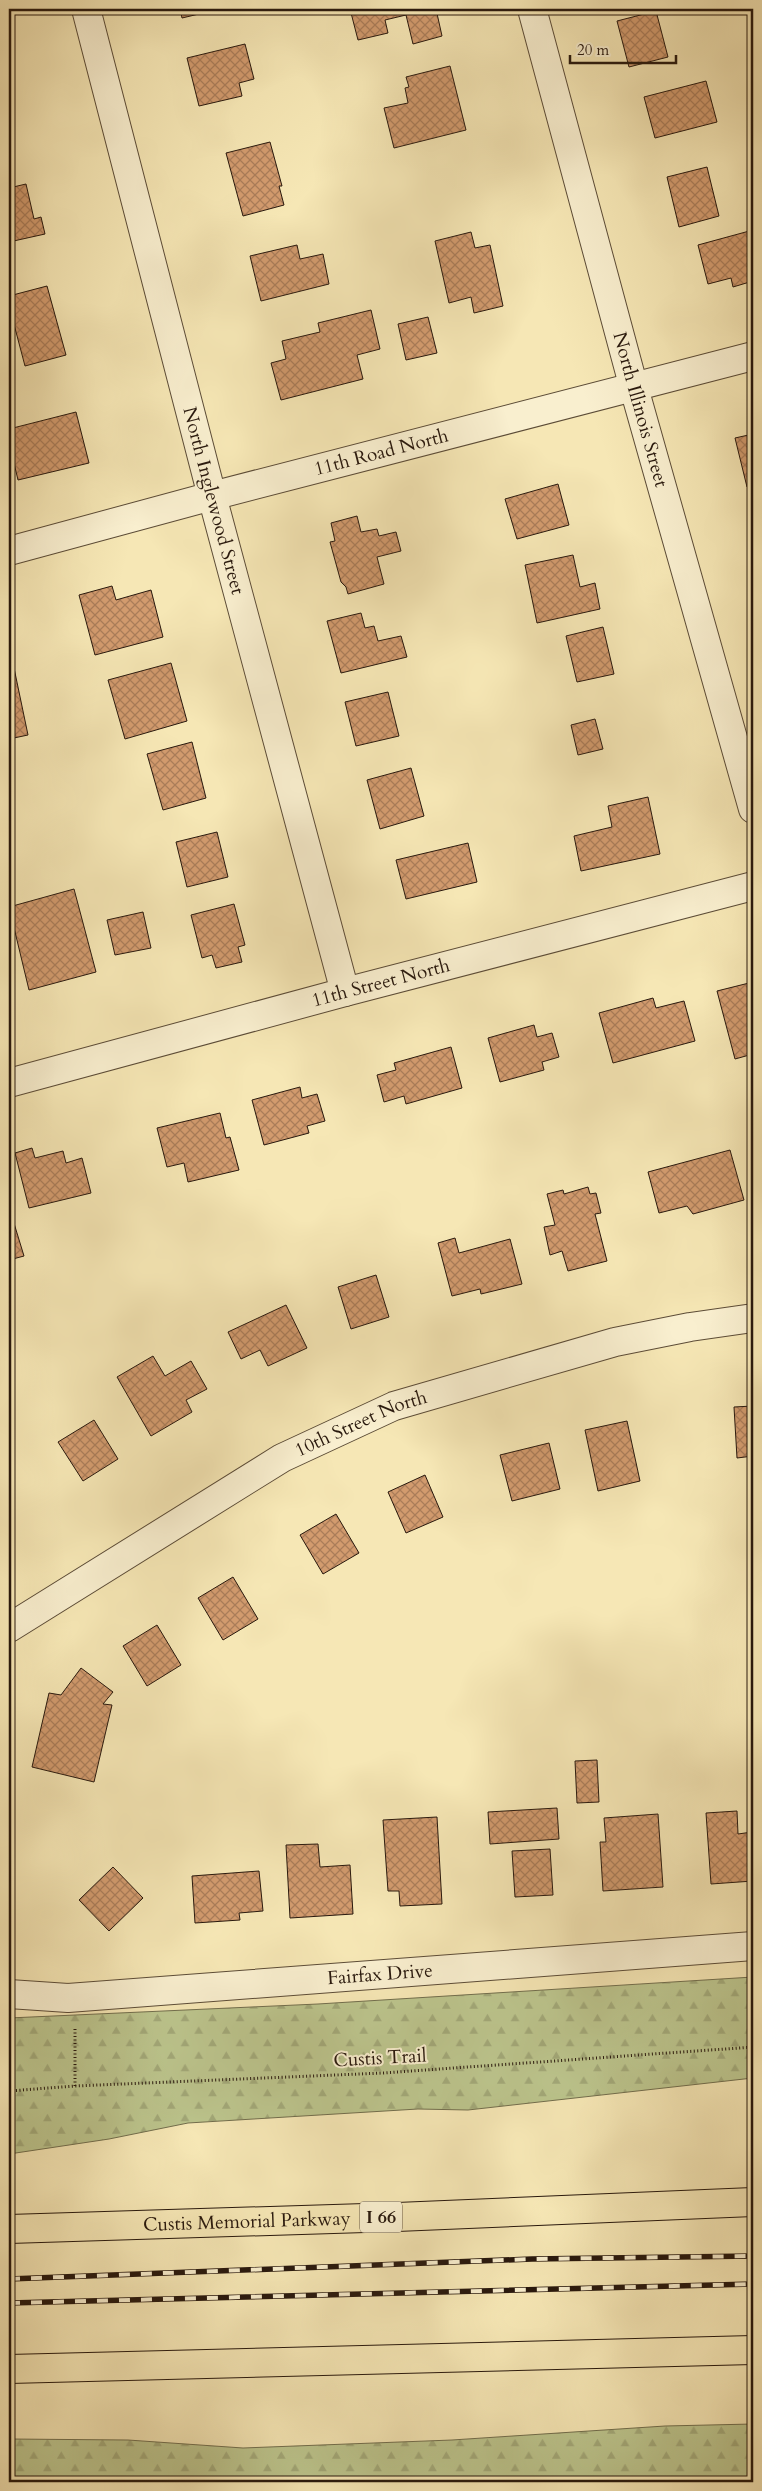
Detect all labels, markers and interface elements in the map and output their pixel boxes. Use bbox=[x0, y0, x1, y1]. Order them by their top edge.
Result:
scale bar bbox=[570, 32, 676, 64]
text: 20 m bbox=[577, 40, 609, 60]
street label: North Illinois Street bbox=[606, 329, 674, 490]
street label: North Inglewood Street bbox=[176, 404, 251, 597]
street label: 11th Road North bbox=[311, 422, 452, 482]
street label: 11th Street North bbox=[309, 952, 453, 1013]
street label: 10th Street North bbox=[291, 1384, 431, 1463]
street label: Fairfax Drive bbox=[326, 1957, 434, 1991]
street label: Custis Trail bbox=[333, 2043, 427, 2073]
road number: I 66 bbox=[360, 2202, 402, 2232]
street label: Custis Memorial Parkway bbox=[143, 2205, 351, 2238]

